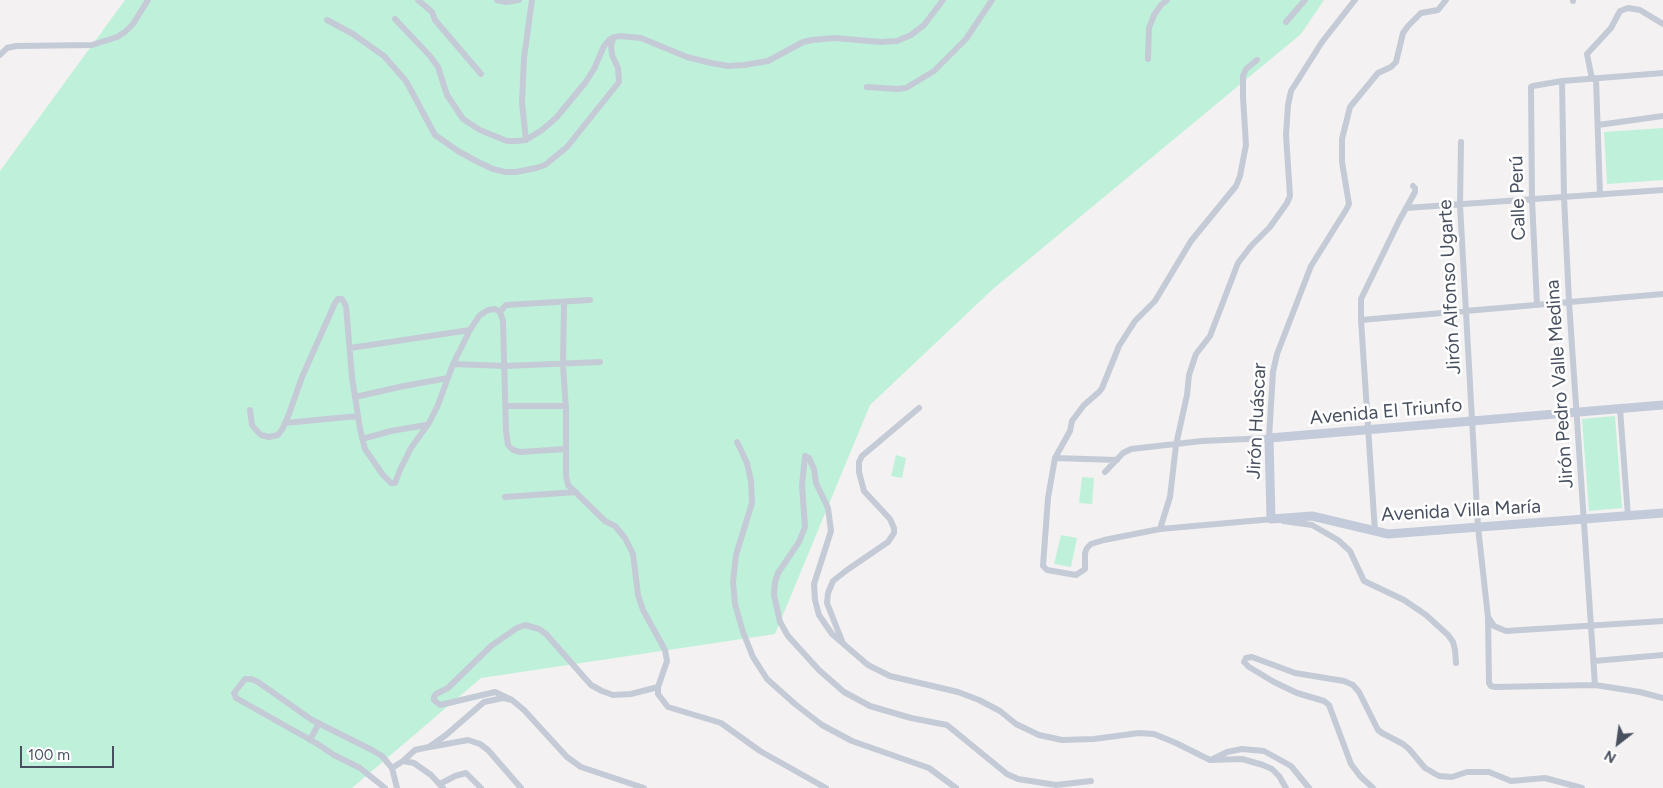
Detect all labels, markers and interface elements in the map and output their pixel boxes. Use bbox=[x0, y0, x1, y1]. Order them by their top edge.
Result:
street label: Calle Perú bbox=[1505, 155, 1531, 241]
street label: Jirón Alfonso Ugarte bbox=[1434, 199, 1466, 375]
street label: Jirón Pedro Valle Medina bbox=[1541, 279, 1579, 489]
street label: Jirón Huáscar bbox=[1243, 362, 1271, 480]
street label: Avenida El Triunfo bbox=[1309, 394, 1463, 430]
street label: Avenida Villa María bbox=[1381, 495, 1541, 527]
north arrow bbox=[1593, 718, 1643, 768]
scale bar bbox=[22, 736, 116, 768]
text: 100 m bbox=[28, 746, 70, 764]
text: N bbox=[1601, 746, 1619, 766]

